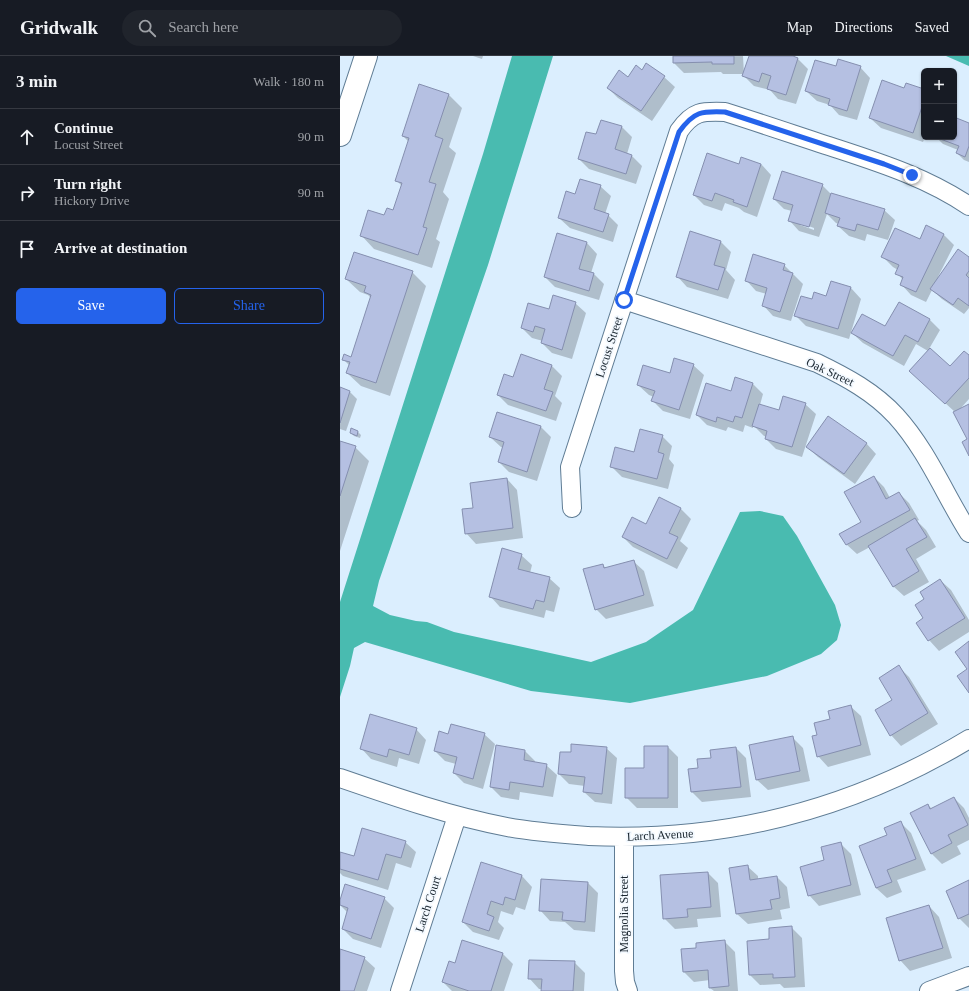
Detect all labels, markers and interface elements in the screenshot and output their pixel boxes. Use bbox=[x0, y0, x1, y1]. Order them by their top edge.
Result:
search box bbox=[122, 10, 402, 46]
text: Gridwalk bbox=[20, 17, 98, 38]
icon: search bbox=[136, 17, 158, 39]
text: Search here bbox=[168, 19, 239, 35]
text: Map bbox=[787, 20, 812, 35]
text: Directions bbox=[834, 20, 893, 35]
text: Saved bbox=[915, 20, 949, 35]
map controls bbox=[921, 68, 957, 140]
button: + bbox=[921, 68, 957, 104]
text: 3 min bbox=[16, 72, 57, 91]
text: Walk · 180 m bbox=[253, 74, 324, 89]
button: − bbox=[921, 104, 957, 140]
text: Continue bbox=[54, 120, 113, 136]
icon: ahead bbox=[16, 126, 38, 148]
text: 90 m bbox=[298, 129, 324, 144]
text: Locust Street bbox=[54, 137, 123, 152]
route end bbox=[903, 166, 921, 184]
text: Turn right bbox=[54, 176, 121, 192]
icon: right bbox=[16, 182, 38, 204]
text: 90 m bbox=[298, 185, 324, 200]
text: Hickory Drive bbox=[54, 193, 129, 208]
icon: arrive bbox=[16, 238, 38, 260]
text: Arrive at destination bbox=[54, 240, 187, 256]
button: Save bbox=[16, 288, 166, 324]
button: Share bbox=[174, 288, 324, 324]
route start bbox=[615, 291, 633, 309]
street label: Locust Street bbox=[593, 314, 626, 379]
street label: Oak Street bbox=[804, 355, 857, 389]
street label: Larch Avenue bbox=[626, 826, 694, 844]
street label: Larch Court bbox=[412, 873, 444, 934]
street label: Magnolia Street bbox=[617, 875, 631, 952]

